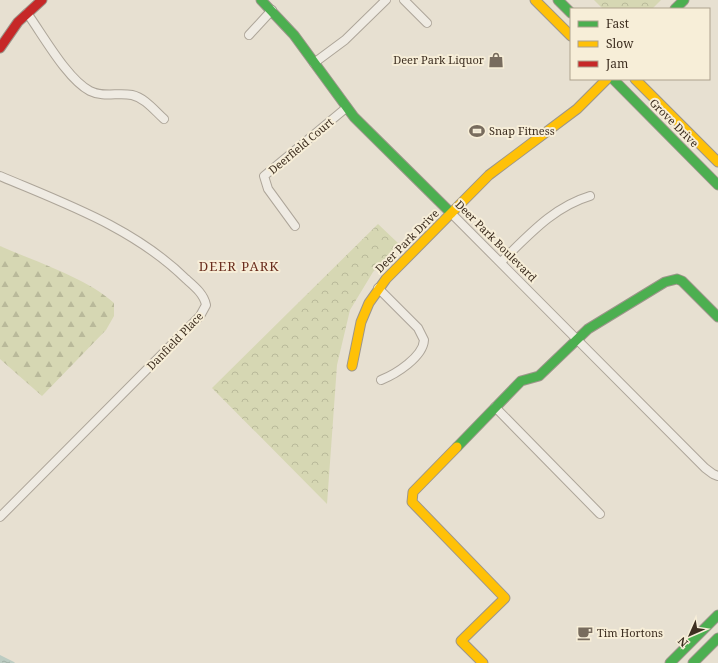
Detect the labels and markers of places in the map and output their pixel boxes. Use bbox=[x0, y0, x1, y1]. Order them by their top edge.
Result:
shop icon: Deer Park Liquor bbox=[487, 51, 505, 69]
place label: Deer Park Liquor bbox=[393, 52, 485, 67]
sports icon: Snap Fitness bbox=[468, 122, 486, 140]
place label: Snap Fitness bbox=[489, 123, 555, 138]
cafe icon: Tim Hortons bbox=[576, 624, 594, 642]
place label: Tim Hortons bbox=[597, 625, 663, 640]

